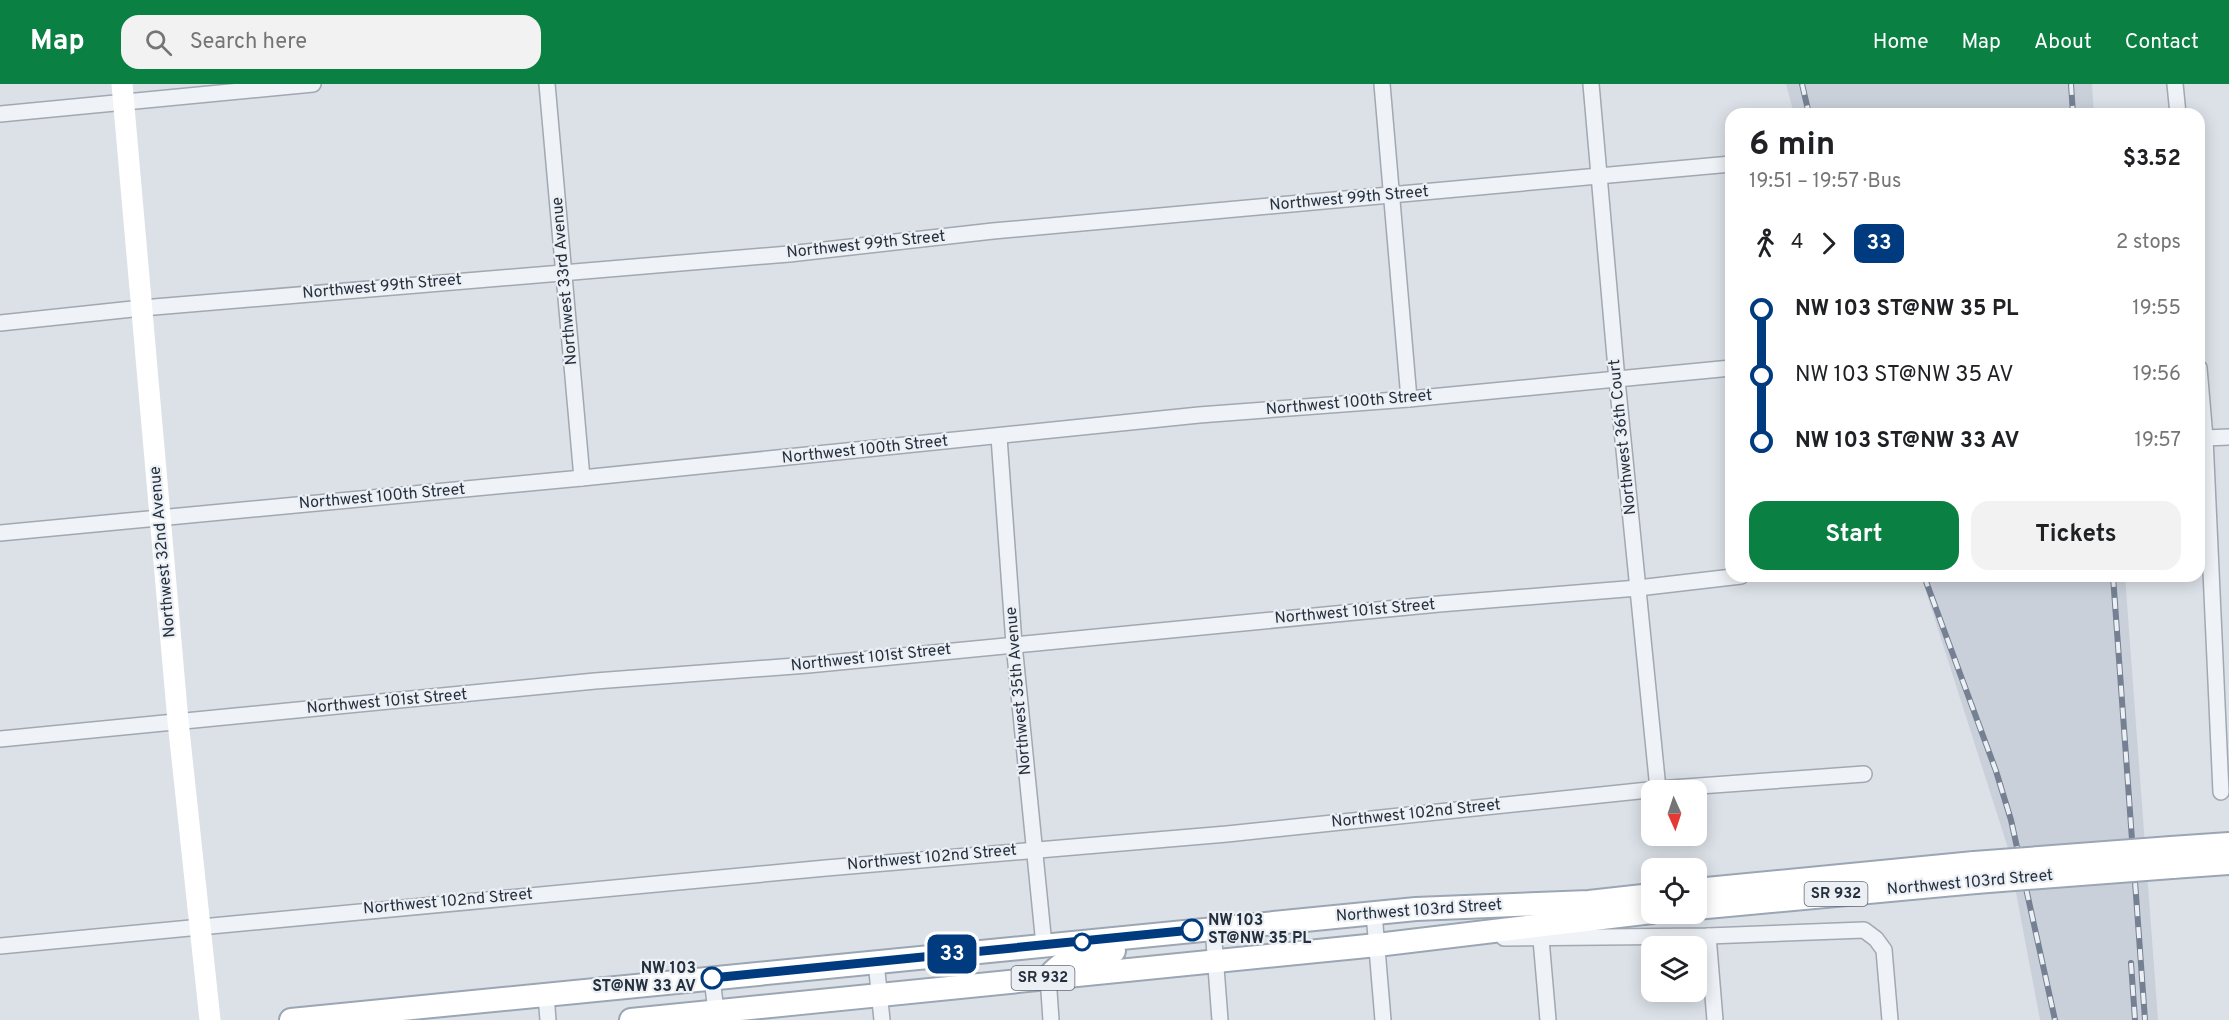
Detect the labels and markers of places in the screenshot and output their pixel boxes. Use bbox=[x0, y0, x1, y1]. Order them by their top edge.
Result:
place label: NW 103 ST@NW 35 PL bbox=[1208, 911, 1311, 949]
marker: NW 103 ST@NW 35 PL bbox=[1181, 919, 1203, 941]
unlabelled marker bbox=[1073, 933, 1091, 951]
place label: NW 103 ST@NW 33 AV bbox=[592, 959, 696, 997]
marker: NW 103 ST@NW 33 AV bbox=[701, 967, 723, 989]

